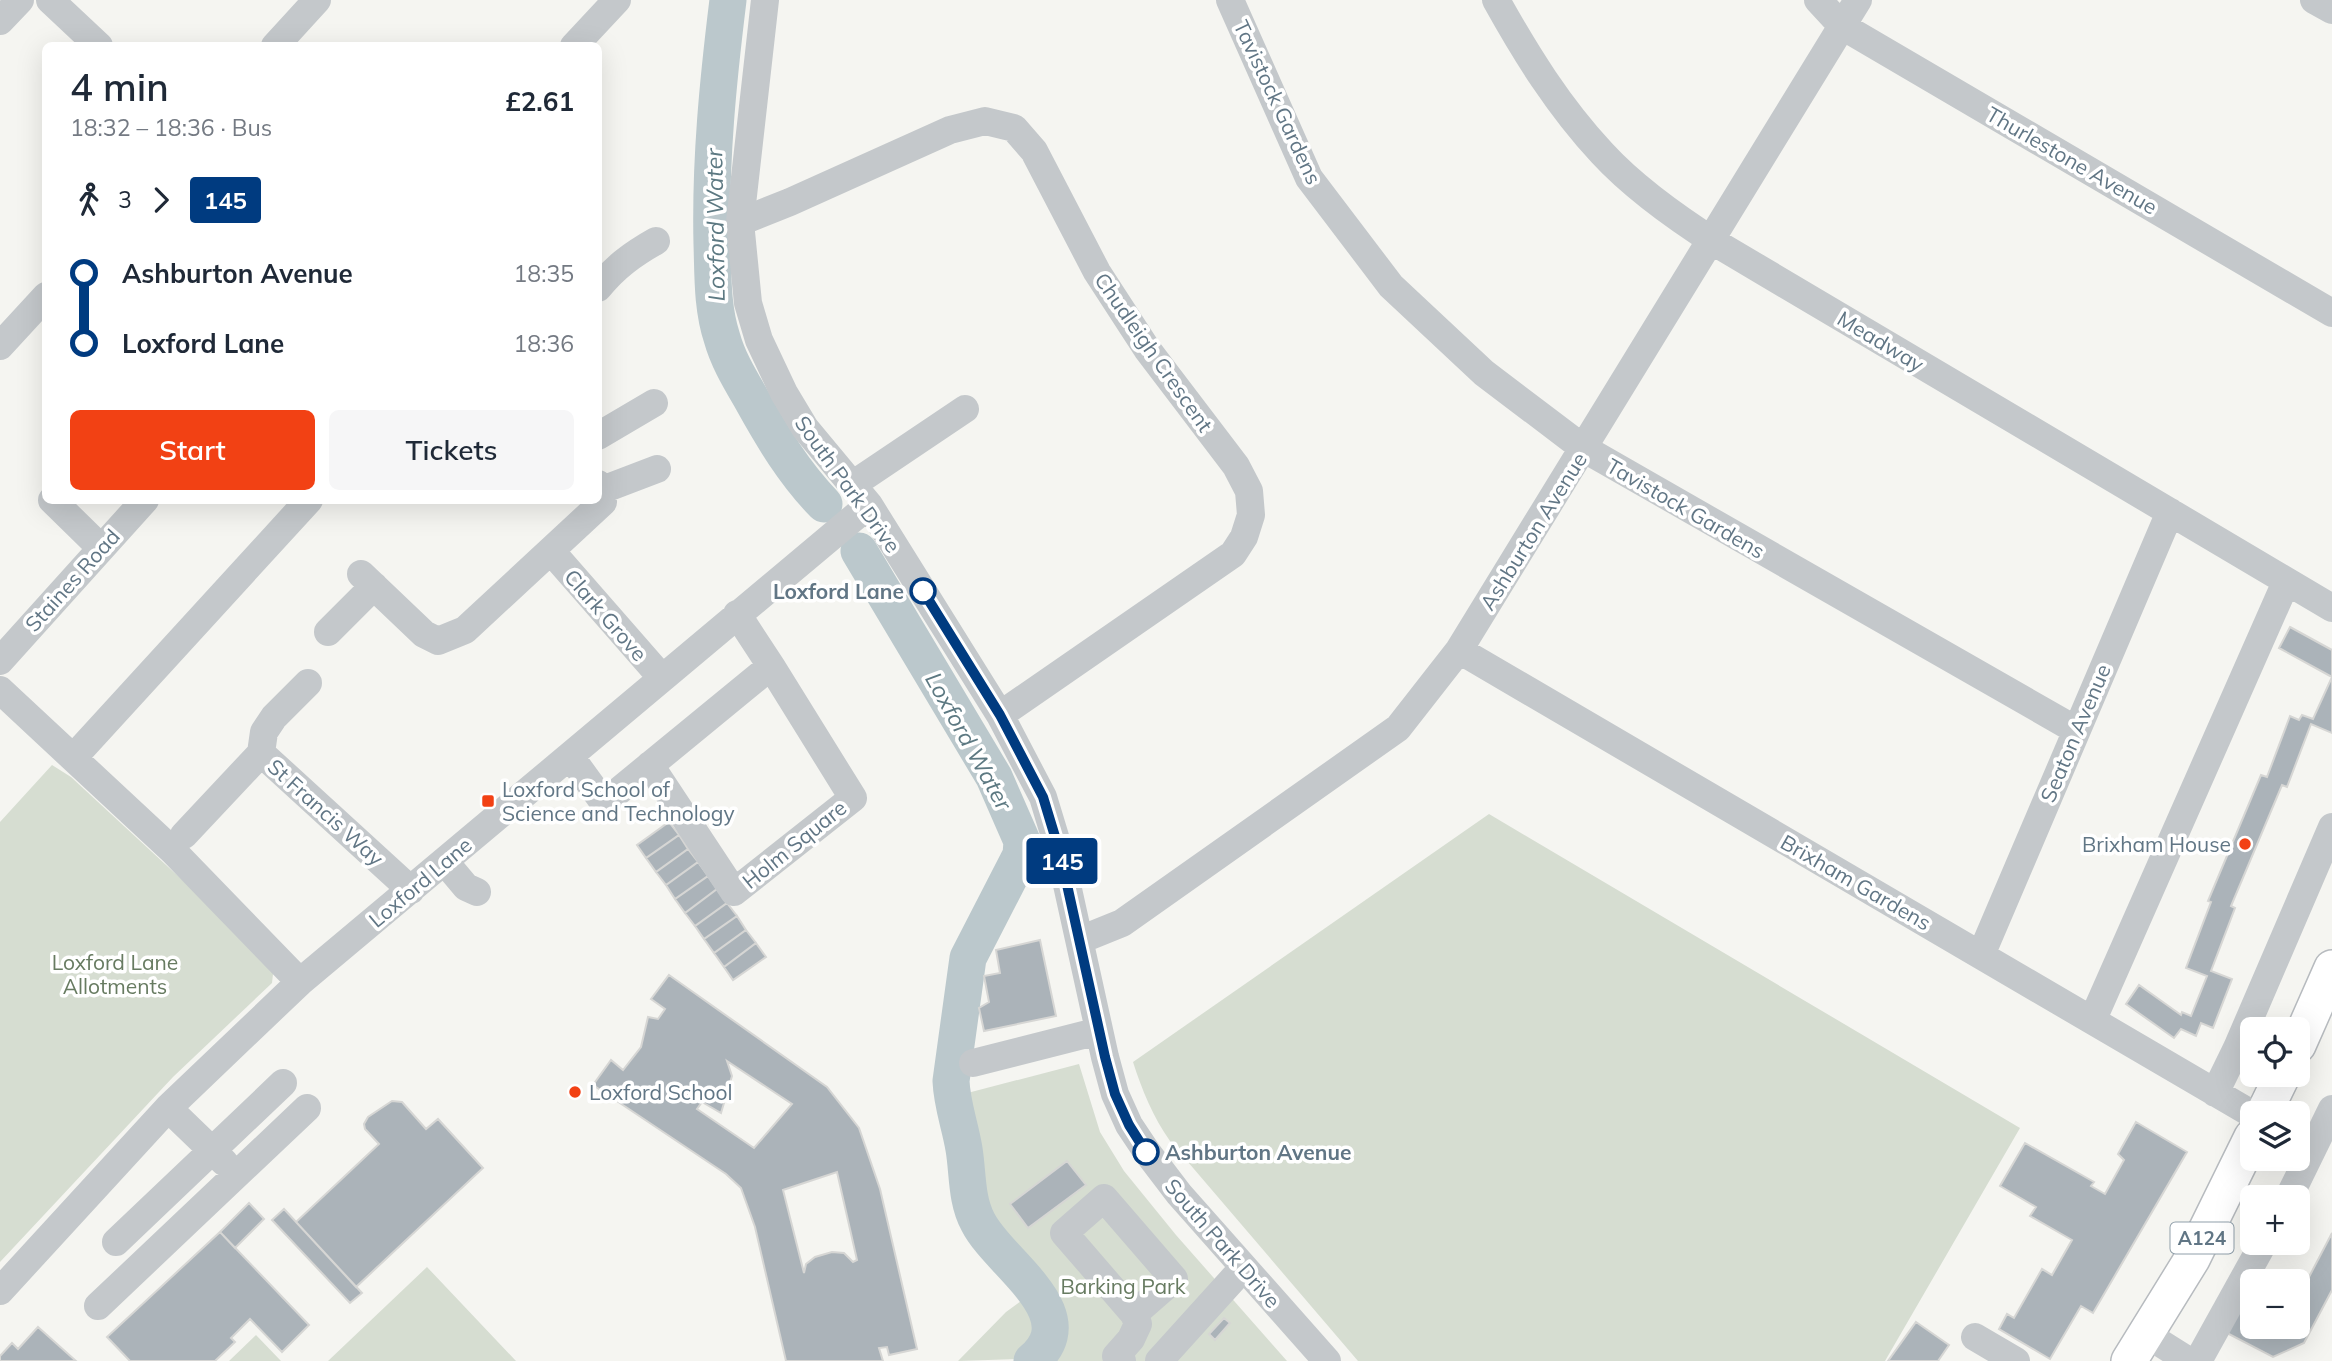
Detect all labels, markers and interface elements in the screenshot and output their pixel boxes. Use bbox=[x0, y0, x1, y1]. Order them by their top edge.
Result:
street label: Tavistock Gardens bbox=[1229, 16, 1327, 188]
text: 4 min bbox=[70, 63, 169, 111]
text: £2.61 bbox=[505, 85, 574, 118]
street label: Thurlestone Avenue bbox=[1982, 100, 2162, 220]
text: 18:32 – 18:36 · Bus bbox=[70, 113, 272, 142]
water label: Loxford Water bbox=[699, 147, 731, 302]
icon: walk bbox=[70, 181, 108, 219]
icon: forward bbox=[142, 181, 180, 219]
text: 3 bbox=[118, 185, 132, 214]
text: 145 bbox=[204, 185, 247, 215]
text: Ashburton Avenue bbox=[122, 257, 353, 290]
text: 18:35 bbox=[514, 259, 574, 288]
street label: Chudleigh Crescent bbox=[1089, 267, 1219, 437]
street label: Meadway bbox=[1833, 305, 1929, 377]
text: Loxford Lane bbox=[122, 327, 284, 360]
text: 18:36 bbox=[514, 329, 574, 358]
button: Start bbox=[70, 410, 315, 490]
button: Tickets bbox=[329, 410, 574, 490]
street label: South Park Drive bbox=[790, 411, 906, 557]
street label: Ashburton Avenue bbox=[1474, 447, 1592, 615]
street label: Tavistock Gardens bbox=[1602, 452, 1770, 564]
street label: Staines Road bbox=[19, 523, 125, 637]
street label: Clark Grove bbox=[559, 564, 653, 666]
place label: Loxford Lane bbox=[773, 578, 904, 604]
marker: Loxford Lane bbox=[910, 578, 936, 604]
street label: Seaton Avenue bbox=[2034, 660, 2116, 806]
water label: Loxford Water bbox=[919, 667, 1020, 816]
street label: St Francis Way bbox=[263, 753, 389, 871]
place label: Loxford School of Science and Technology bbox=[502, 776, 735, 826]
marker: Loxford School of Science and Technology bbox=[480, 793, 496, 809]
street label: Holm Square bbox=[737, 794, 851, 894]
street label: Brixham Gardens bbox=[1776, 828, 1936, 936]
street label: Loxford Lane bbox=[363, 831, 477, 933]
place label: Brixham House bbox=[2082, 831, 2231, 857]
marker: Brixham House bbox=[2237, 836, 2253, 852]
line badge: 145 bbox=[1022, 838, 1102, 884]
text: 145 bbox=[1040, 846, 1084, 876]
park label: Loxford Lane Allotments bbox=[52, 949, 178, 999]
map controls bbox=[2240, 1017, 2310, 1339]
button: locate bbox=[2240, 1017, 2310, 1087]
place label: Loxford School bbox=[589, 1079, 732, 1105]
marker: Loxford School bbox=[567, 1084, 583, 1100]
button: layers bbox=[2240, 1101, 2310, 1171]
marker: Ashburton Avenue bbox=[1133, 1139, 1159, 1165]
place label: Ashburton Avenue bbox=[1165, 1139, 1351, 1165]
street label: South Park Drive bbox=[1160, 1173, 1286, 1313]
button: + bbox=[2240, 1185, 2310, 1255]
road number: A124 bbox=[2170, 1222, 2234, 1254]
button: − bbox=[2240, 1269, 2310, 1339]
park label: Barking Park bbox=[1061, 1273, 1186, 1299]

